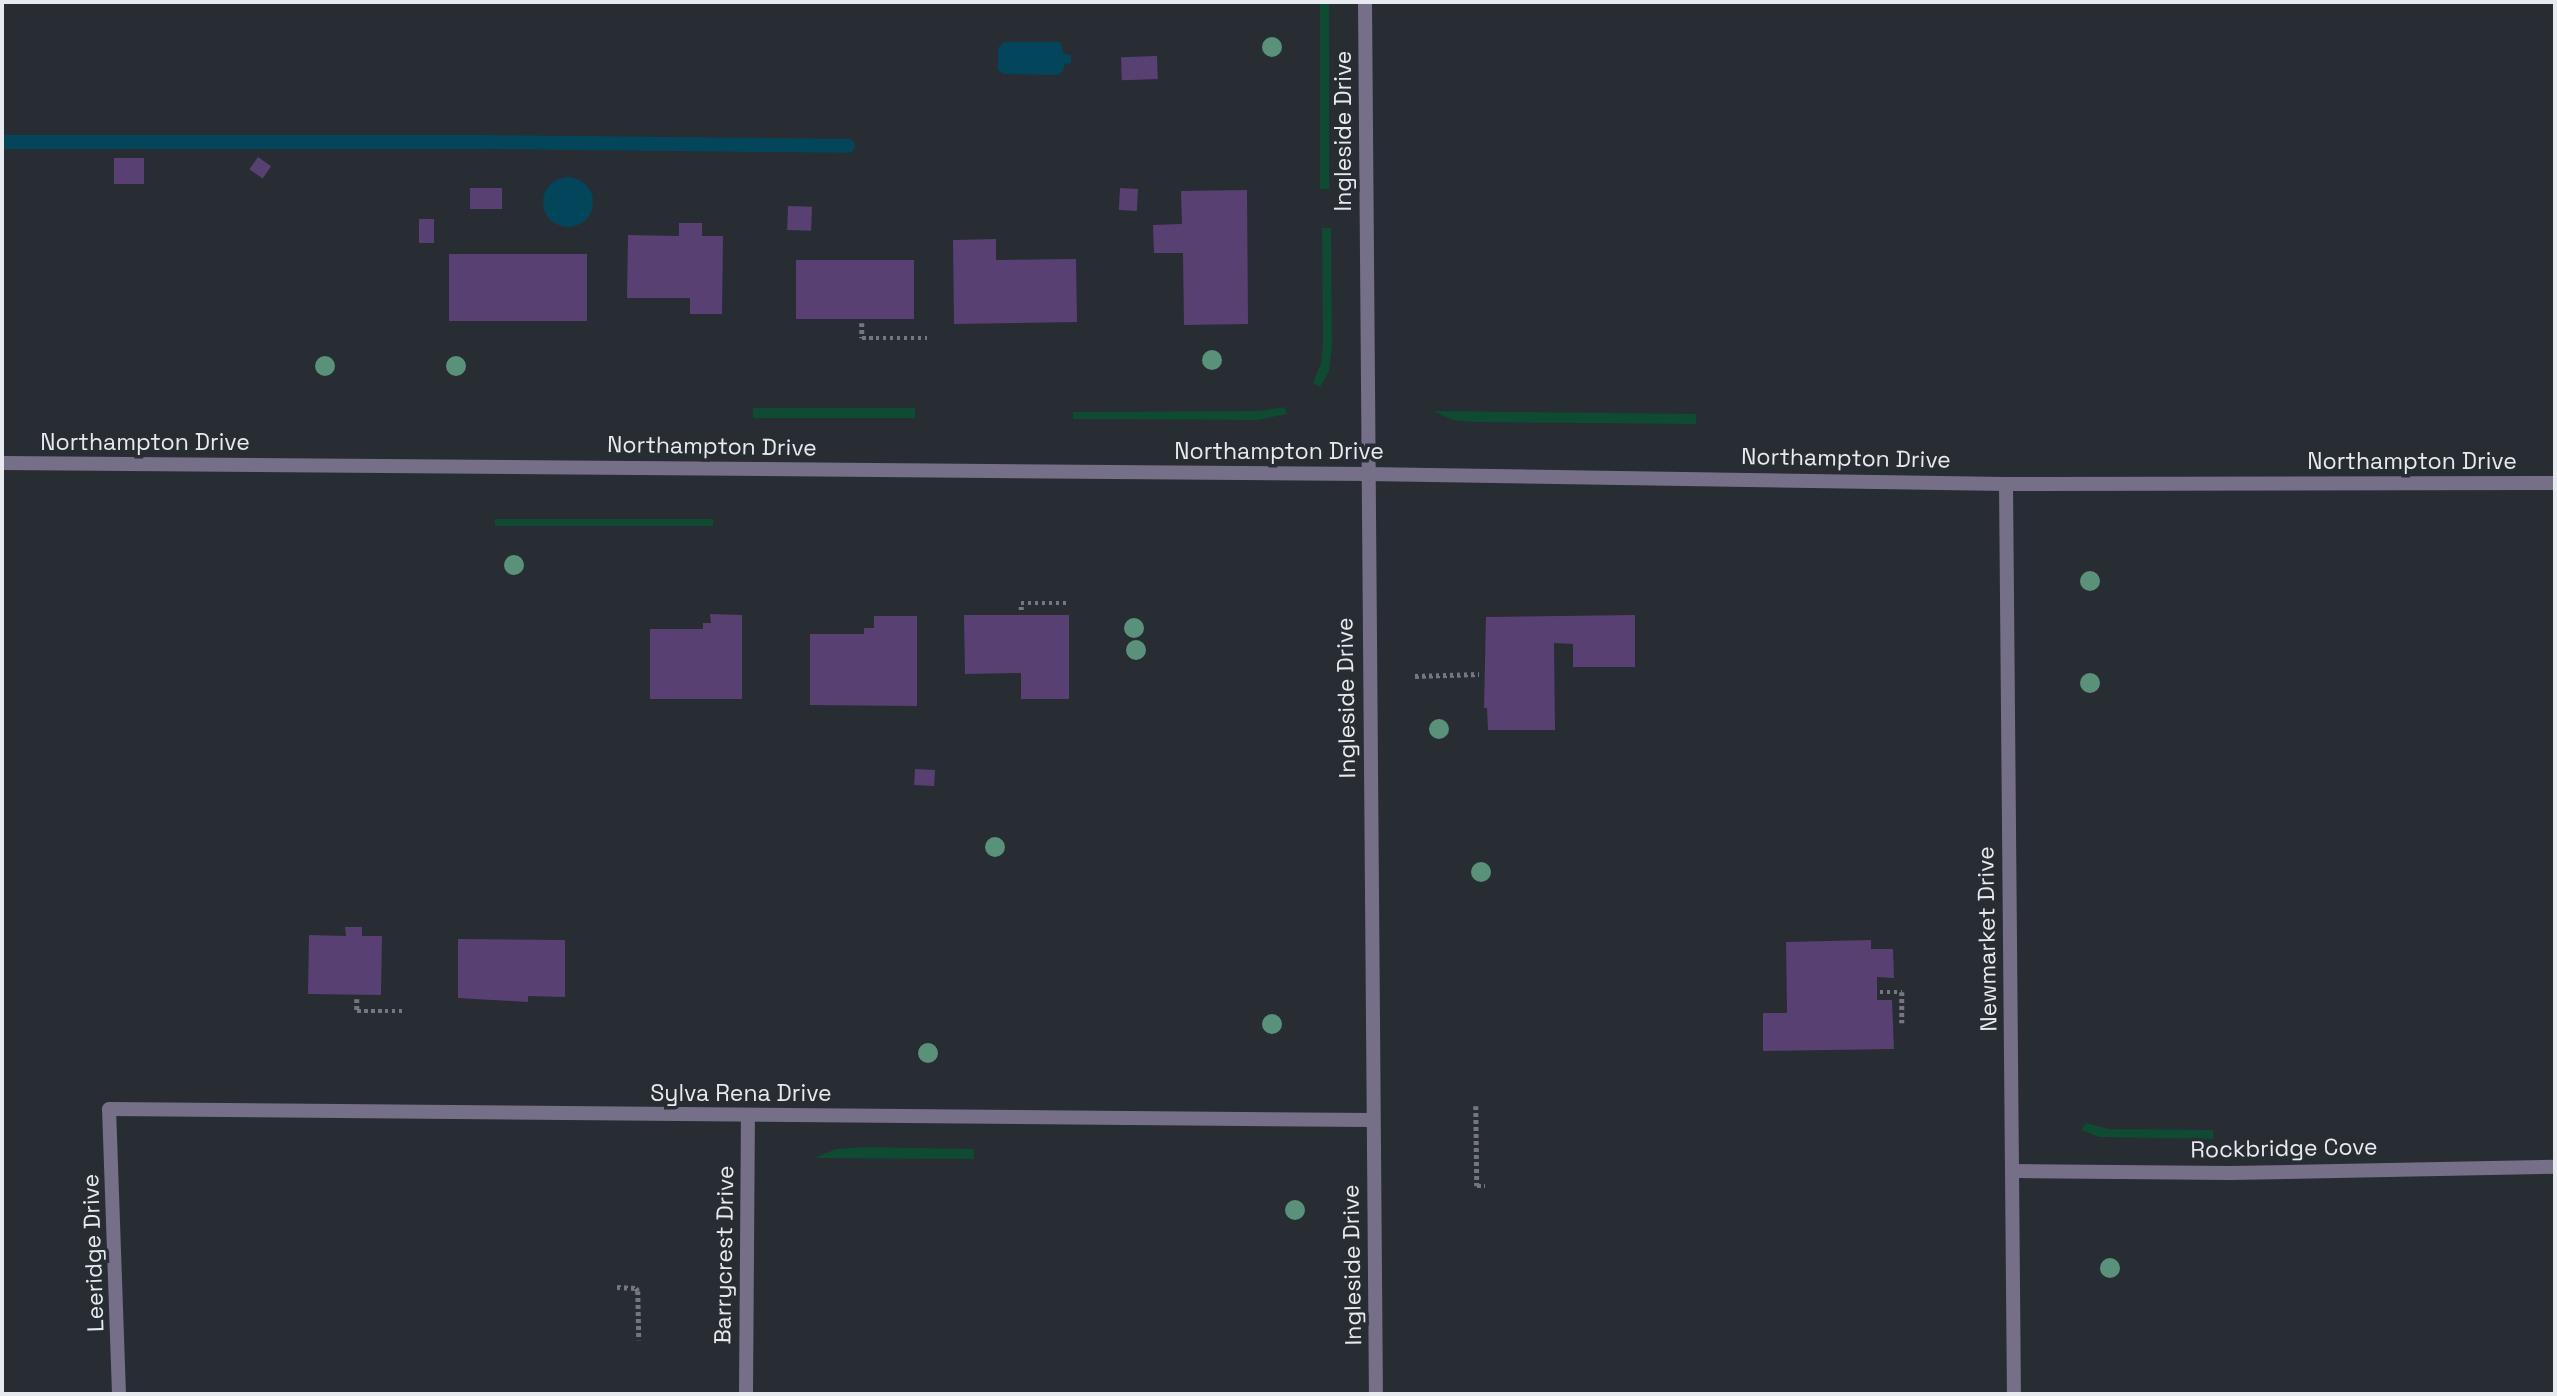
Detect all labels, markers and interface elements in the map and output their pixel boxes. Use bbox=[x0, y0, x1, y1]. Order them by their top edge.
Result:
street label: Ingleside Drive bbox=[1329, 51, 1357, 211]
street label: Northampton Drive bbox=[40, 428, 250, 456]
street label: Northampton Drive bbox=[607, 430, 817, 462]
street label: Northampton Drive bbox=[1174, 437, 1384, 465]
street label: Northampton Drive bbox=[1741, 442, 1951, 474]
street label: Northampton Drive bbox=[2307, 447, 2517, 475]
street label: Ingleside Drive bbox=[1331, 617, 1361, 779]
street label: Newmarket Drive bbox=[1972, 846, 2002, 1032]
street label: Sylva Rena Drive bbox=[650, 1079, 832, 1107]
street label: Rockbridge Cove bbox=[2190, 1133, 2378, 1163]
street label: Barrycrest Drive bbox=[709, 1165, 739, 1345]
street label: Leeridge Drive bbox=[76, 1173, 110, 1333]
street label: Ingleside Drive bbox=[1337, 1184, 1367, 1346]

